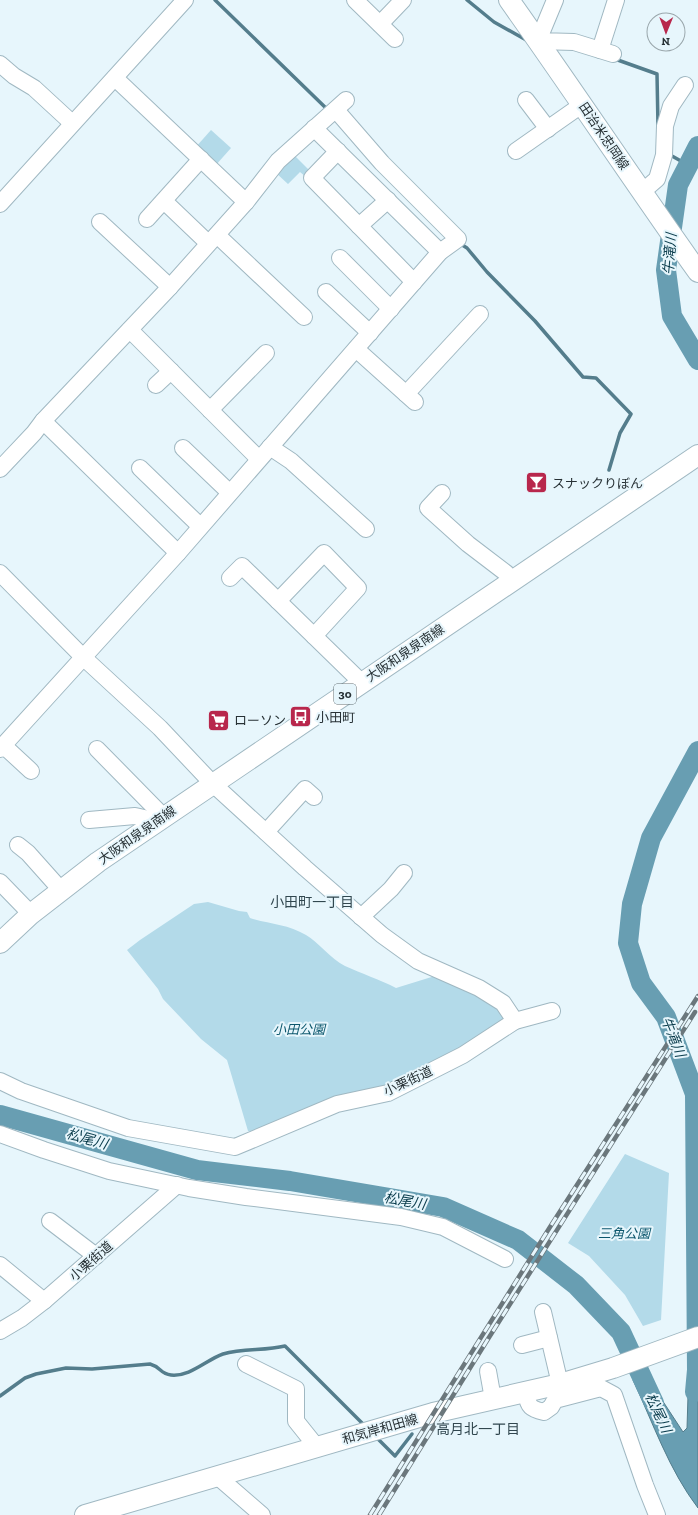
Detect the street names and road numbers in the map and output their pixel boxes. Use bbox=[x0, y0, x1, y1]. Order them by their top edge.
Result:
street label: 田治米忠岡線 bbox=[576, 99, 632, 173]
street label: 大阪和泉泉南線 bbox=[363, 621, 447, 685]
road number: 30 bbox=[334, 684, 356, 704]
street label: 大阪和泉泉南線 bbox=[95, 803, 179, 867]
street label: 小栗街道 bbox=[381, 1063, 435, 1099]
street label: 小栗街道 bbox=[66, 1238, 116, 1284]
street label: 和気岸和田線 bbox=[340, 1411, 420, 1447]

